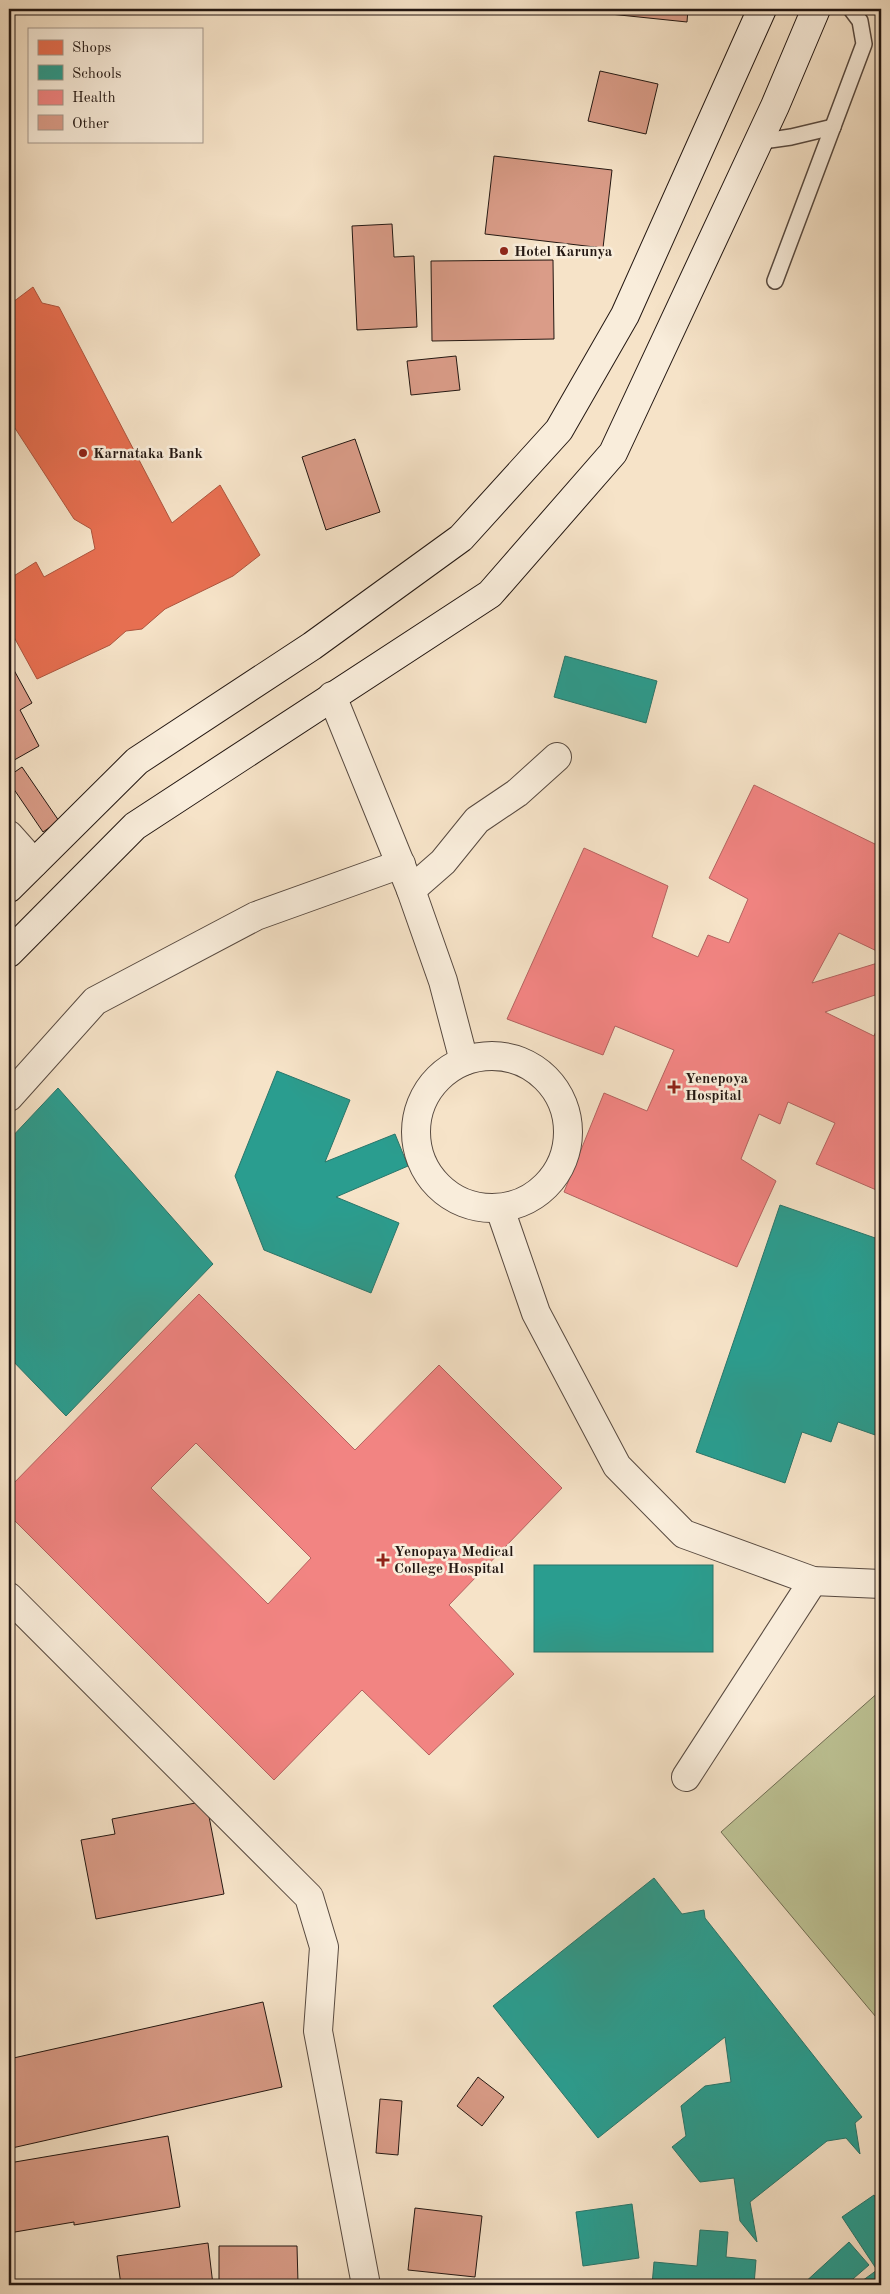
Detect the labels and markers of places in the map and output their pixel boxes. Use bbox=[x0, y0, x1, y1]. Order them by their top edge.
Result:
marker: Hotel Karunya bbox=[498, 245, 510, 257]
place label: Hotel Karunya bbox=[514, 245, 613, 260]
marker: Karnataka Bank bbox=[77, 447, 89, 459]
place label: Karnataka Bank bbox=[93, 447, 204, 462]
place label: Yenepoya Hospital bbox=[685, 1072, 748, 1104]
marker: Yenepoya Hospital bbox=[667, 1080, 681, 1094]
place label: Yenopaya Medical College Hospital bbox=[394, 1545, 514, 1577]
marker: Yenopaya Medical College Hospital bbox=[376, 1553, 390, 1567]

